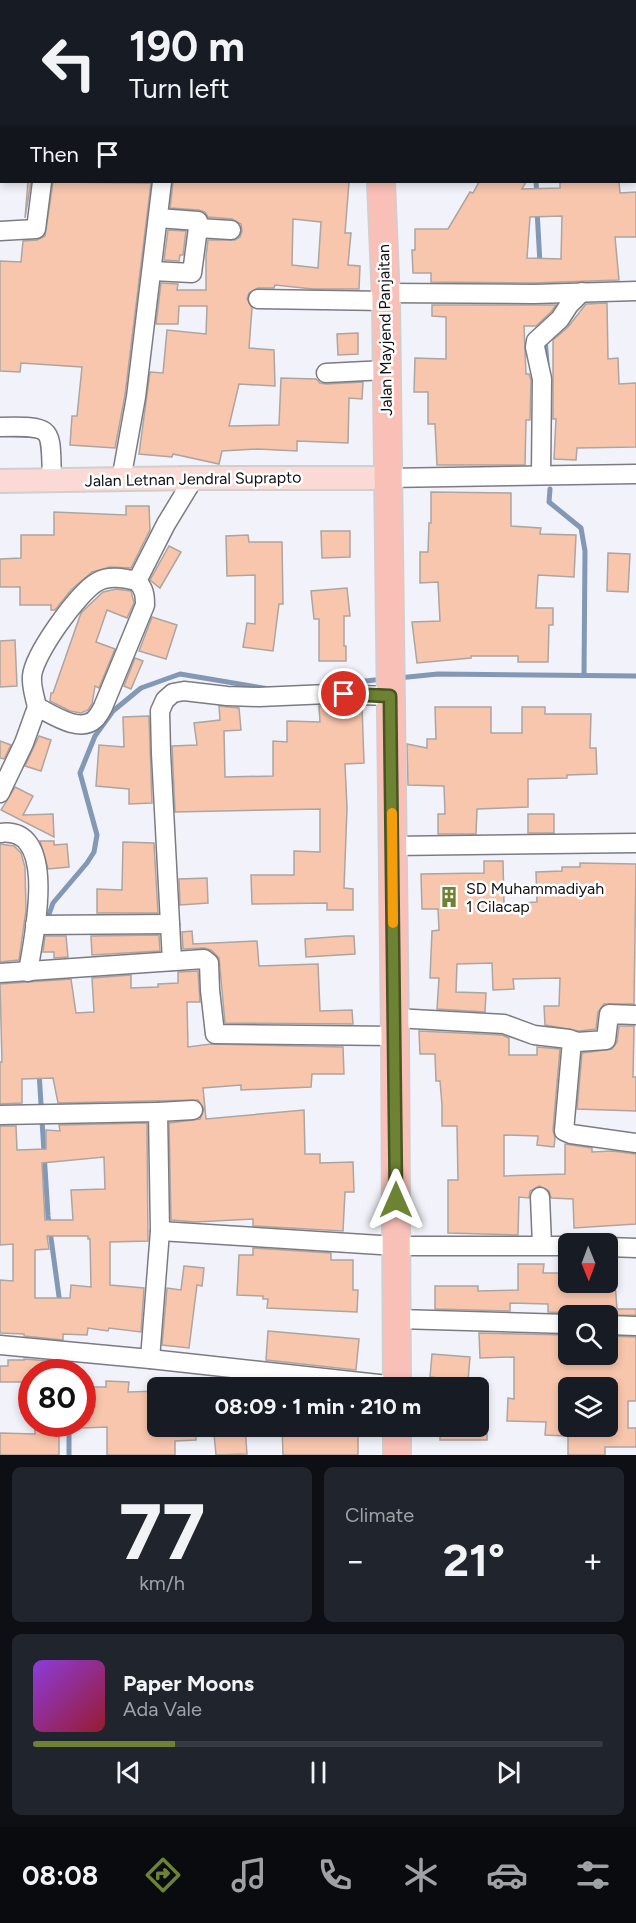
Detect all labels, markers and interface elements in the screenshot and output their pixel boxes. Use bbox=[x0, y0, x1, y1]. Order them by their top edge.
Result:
text: 190 m bbox=[129, 21, 245, 72]
icon: left bbox=[30, 24, 108, 102]
text: Turn left bbox=[129, 72, 229, 105]
icon: arrive bbox=[91, 138, 124, 171]
text: Then bbox=[30, 141, 79, 168]
street label: Jalan Mayjend Panjaitan bbox=[374, 244, 396, 416]
street label: Jalan Letnan Jendral Suprapto bbox=[84, 468, 302, 490]
pin bbox=[318, 668, 369, 719]
icon: arrive bbox=[327, 677, 360, 710]
place label: SD Muhammadiyah 1 Cilacap bbox=[466, 879, 604, 916]
building icon: SD Muhammadiyah 1 Cilacap bbox=[437, 885, 461, 909]
position arrow bbox=[364, 1168, 428, 1232]
north arrow bbox=[558, 1233, 618, 1293]
map controls bbox=[558, 1233, 618, 1437]
button: search bbox=[558, 1305, 618, 1365]
speed limit sign: 80 bbox=[18, 1359, 96, 1437]
button: layers bbox=[558, 1377, 618, 1437]
text: 08:09 · 1 min · 210 m bbox=[215, 1393, 421, 1420]
text: 77 bbox=[119, 1485, 205, 1579]
text: Climate bbox=[345, 1503, 414, 1527]
text: 21° bbox=[443, 1533, 505, 1587]
text: − bbox=[345, 1541, 366, 1580]
text: + bbox=[582, 1541, 603, 1580]
text: km/h bbox=[139, 1571, 185, 1595]
text: Paper Moons bbox=[123, 1670, 254, 1697]
text: Ada Vale bbox=[123, 1697, 202, 1721]
icon: previous bbox=[112, 1756, 145, 1789]
icon: pause bbox=[302, 1756, 335, 1789]
icon: next bbox=[492, 1756, 525, 1789]
icon: directions bbox=[142, 1854, 184, 1896]
icon: music bbox=[228, 1854, 270, 1896]
icon: phone bbox=[314, 1854, 356, 1896]
icon: climate bbox=[400, 1854, 442, 1896]
icon: car bbox=[486, 1854, 528, 1896]
icon: filters bbox=[572, 1854, 614, 1896]
text: 08:08 bbox=[22, 1859, 98, 1892]

